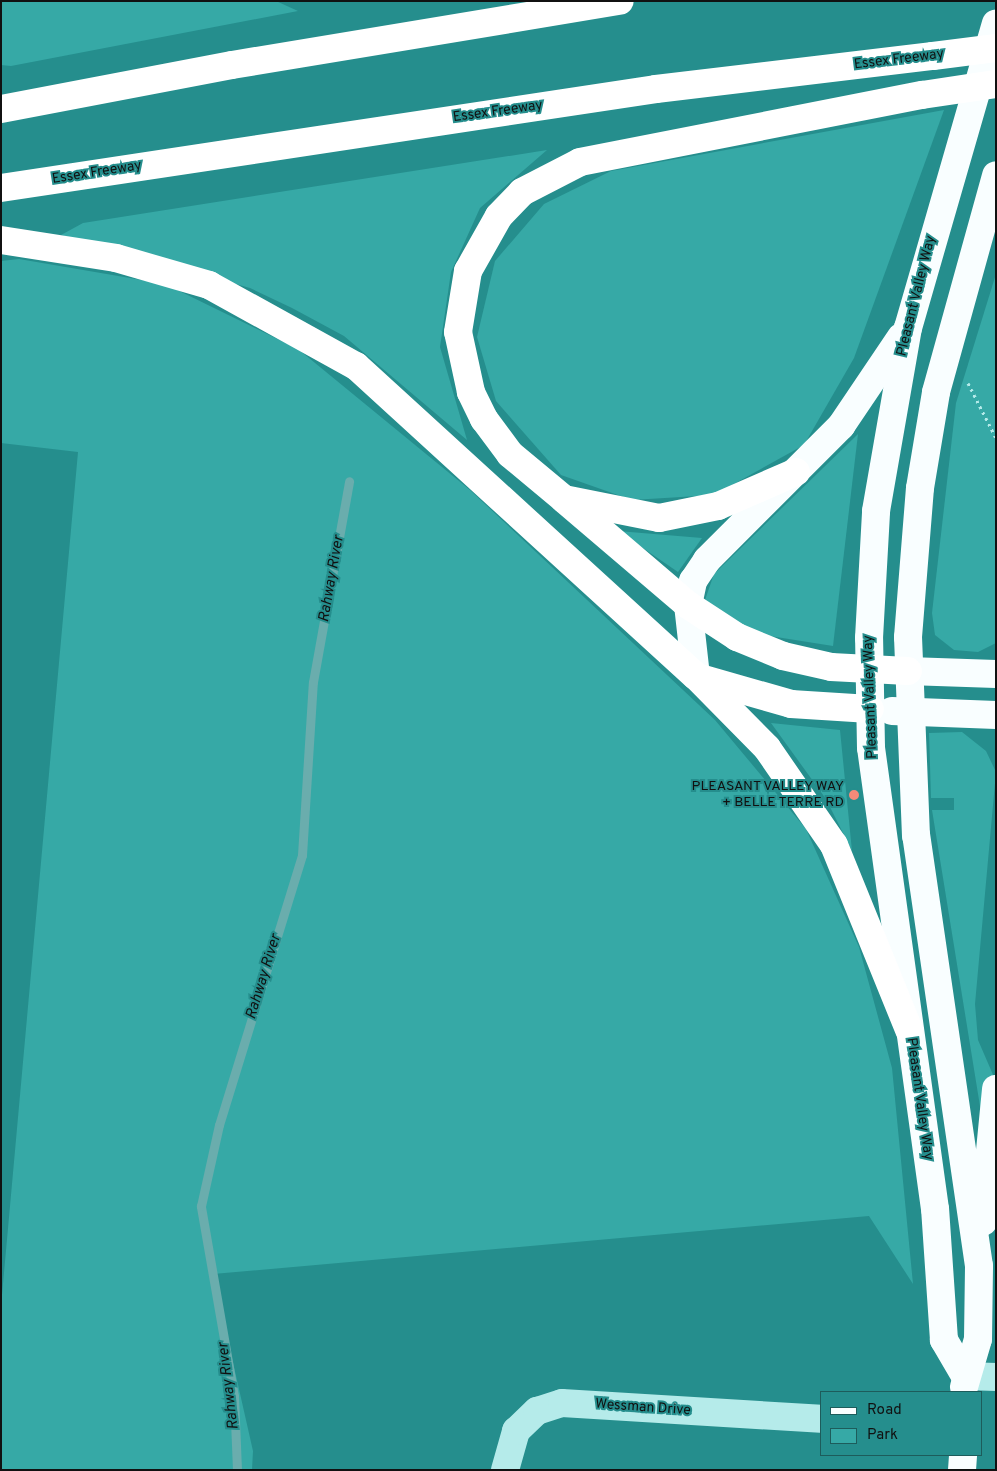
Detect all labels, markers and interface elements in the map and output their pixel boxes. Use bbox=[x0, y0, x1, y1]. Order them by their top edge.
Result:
street label: Essex Freeway bbox=[853, 46, 945, 74]
street label: Essex Freeway bbox=[452, 97, 544, 127]
street label: Essex Freeway bbox=[51, 158, 143, 188]
street label: Pleasant Valley Way bbox=[894, 234, 940, 358]
water label: Rahway River bbox=[316, 534, 348, 624]
street label: Pleasant Valley Way bbox=[860, 635, 882, 759]
place label: PLEASANT VALLEY WAY + BELLE TERRE RD bbox=[690, 779, 844, 812]
marker: PLEASANT VALLEY WAY + BELLE TERRE RD bbox=[848, 789, 860, 801]
water label: Rahway River bbox=[243, 932, 285, 1022]
street label: Pleasant Valley Way bbox=[902, 1036, 936, 1162]
water label: Rahway River bbox=[215, 1341, 243, 1431]
legend bbox=[820, 1391, 982, 1456]
street label: Wessman Drive bbox=[595, 1396, 691, 1420]
text: Road bbox=[867, 1401, 902, 1420]
text: Park bbox=[867, 1426, 898, 1445]

